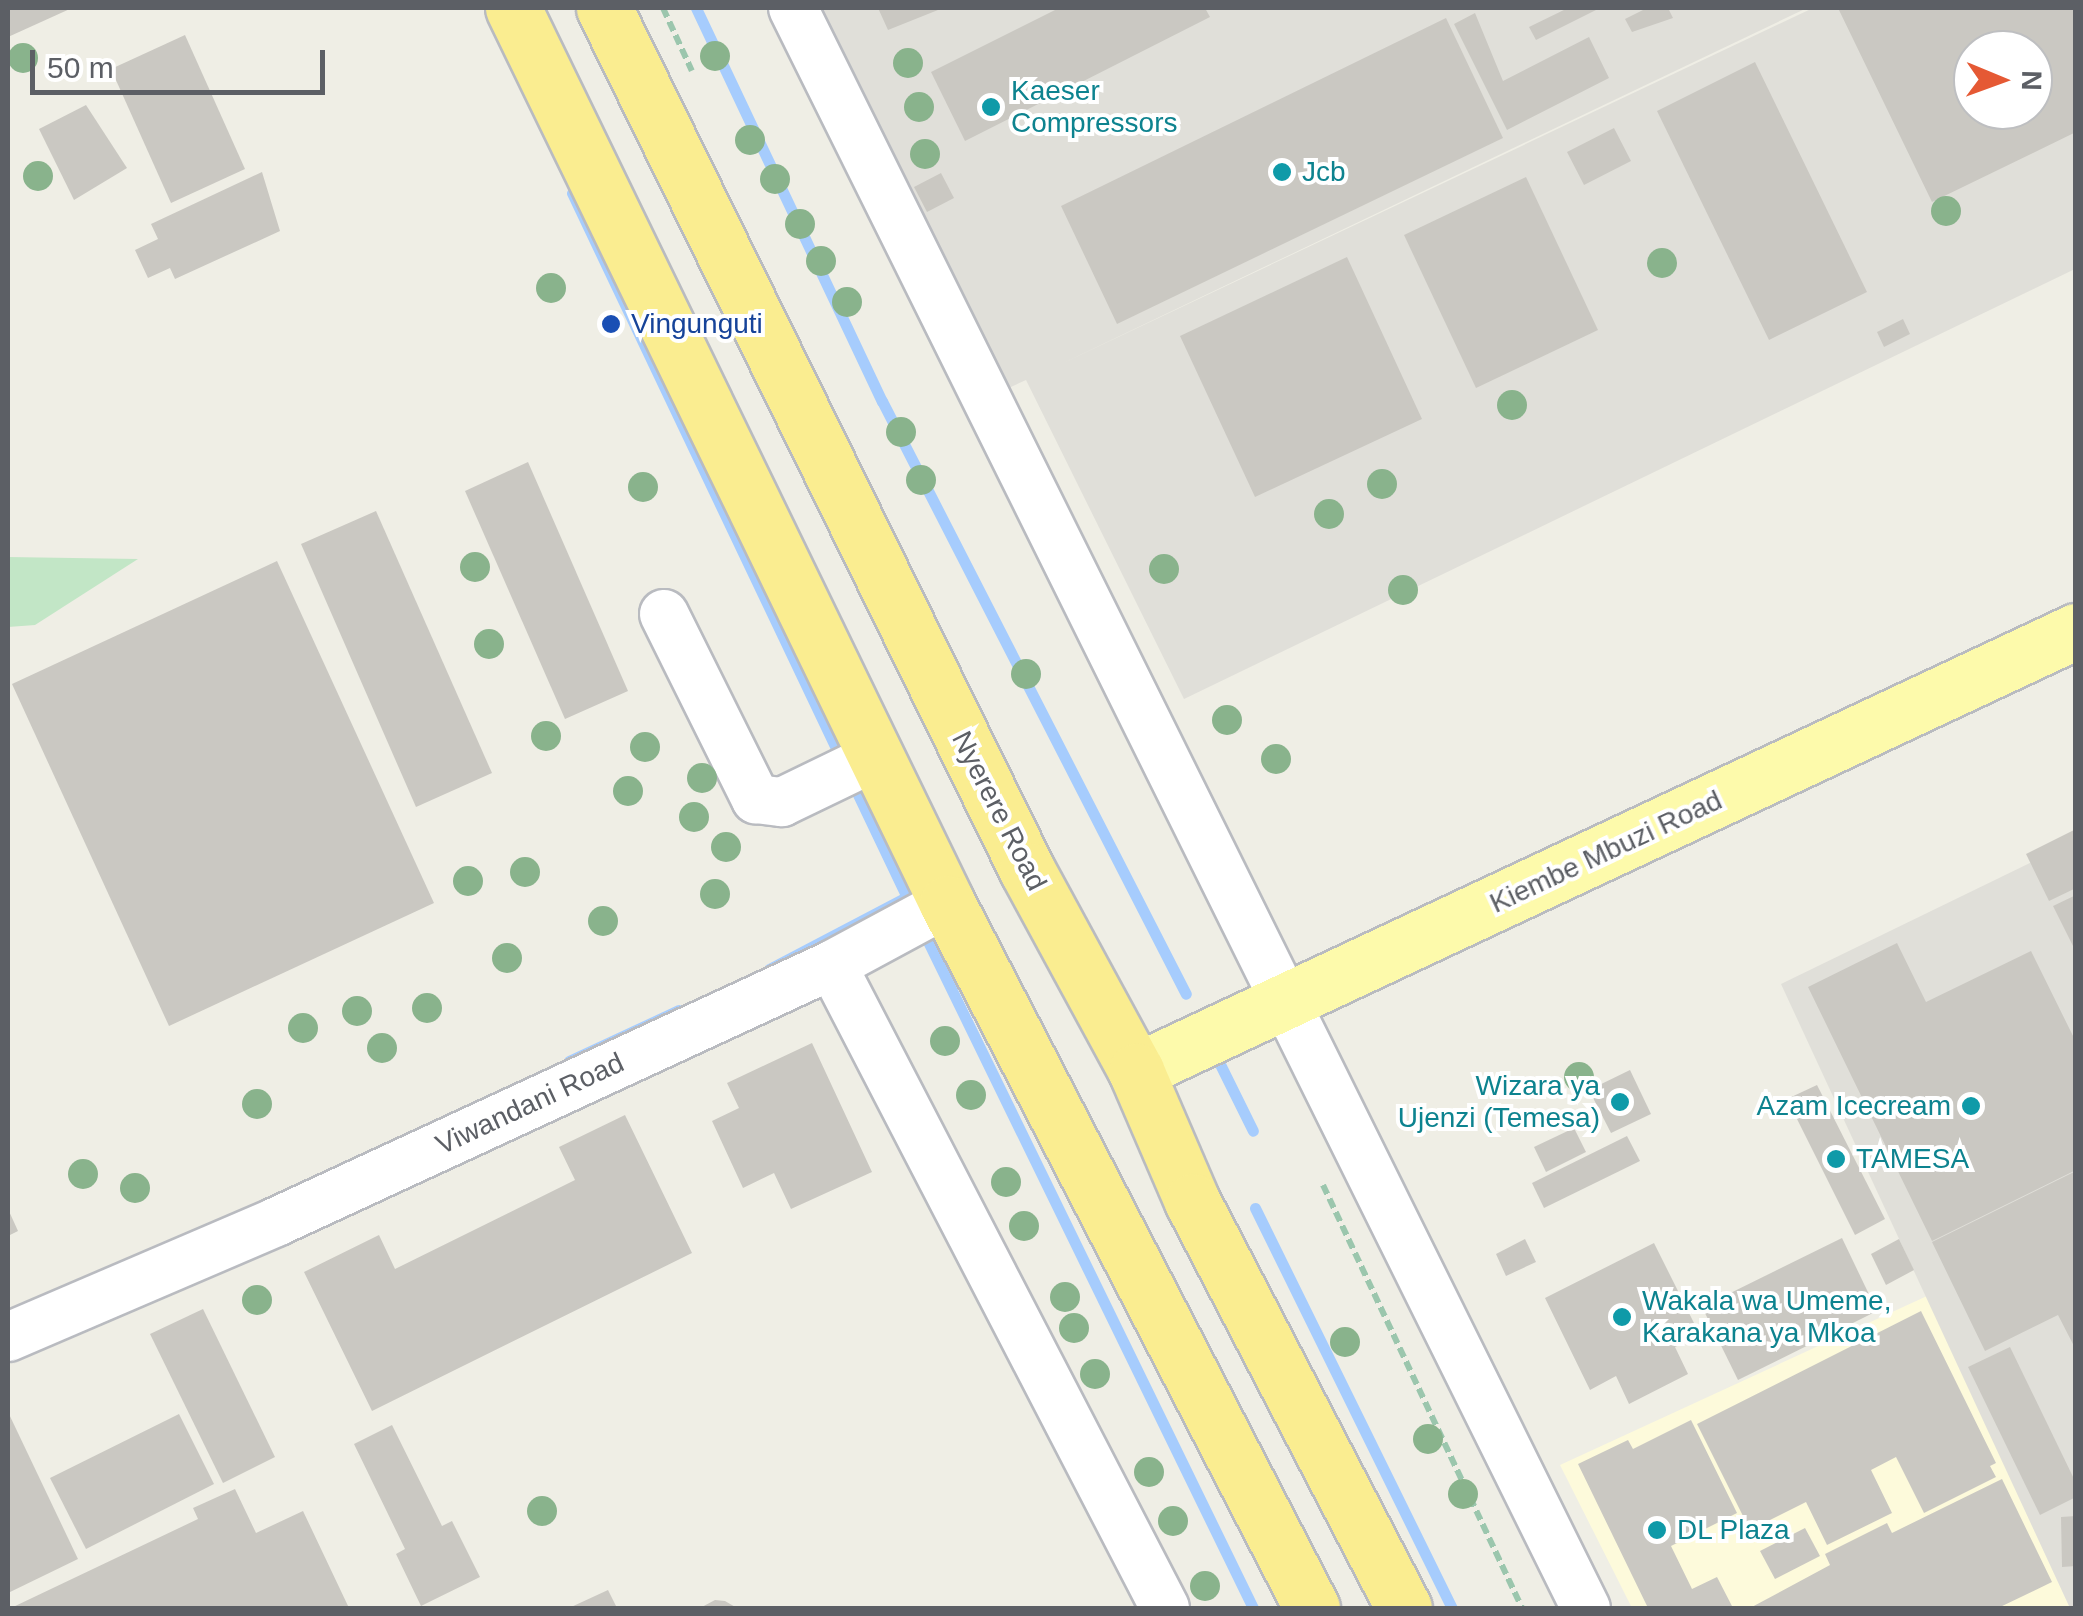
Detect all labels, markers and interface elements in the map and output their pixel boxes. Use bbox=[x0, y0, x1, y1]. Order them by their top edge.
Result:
scale bar bbox=[35, 30, 330, 92]
north arrow bbox=[1953, 30, 2053, 130]
text: 50 m bbox=[47, 51, 114, 84]
text: N bbox=[2016, 70, 2047, 91]
place label: Kaeser Compressors bbox=[1011, 74, 1177, 140]
marker: Kaeser Compressors bbox=[980, 96, 1002, 118]
place label: Jcb bbox=[1302, 155, 1346, 189]
marker: Jcb bbox=[1271, 161, 1293, 183]
place label: Vingunguti bbox=[631, 307, 763, 341]
marker: Vingunguti bbox=[600, 313, 622, 335]
street label: Nyerere Road bbox=[944, 726, 1054, 896]
street label: Kiembe Mbuzi Road bbox=[1485, 783, 1727, 921]
street label: Viwandani Road bbox=[431, 1046, 629, 1162]
place label: Wizara ya Ujenzi (Temesa) bbox=[1398, 1069, 1600, 1135]
place label: Azam Icecream bbox=[1757, 1089, 1951, 1123]
marker: Wizara ya Ujenzi (Temesa) bbox=[1609, 1091, 1631, 1113]
marker: Azam Icecream bbox=[1960, 1095, 1982, 1117]
place label: TAMESA bbox=[1856, 1142, 1969, 1176]
marker: TAMESA bbox=[1825, 1148, 1847, 1170]
place label: Wakala wa Umeme, Karakana ya Mkoa bbox=[1642, 1284, 1891, 1350]
marker: Wakala wa Umeme, Karakana ya Mkoa bbox=[1611, 1306, 1633, 1328]
place label: DL Plaza bbox=[1677, 1513, 1791, 1547]
marker: DL Plaza bbox=[1646, 1519, 1668, 1541]

